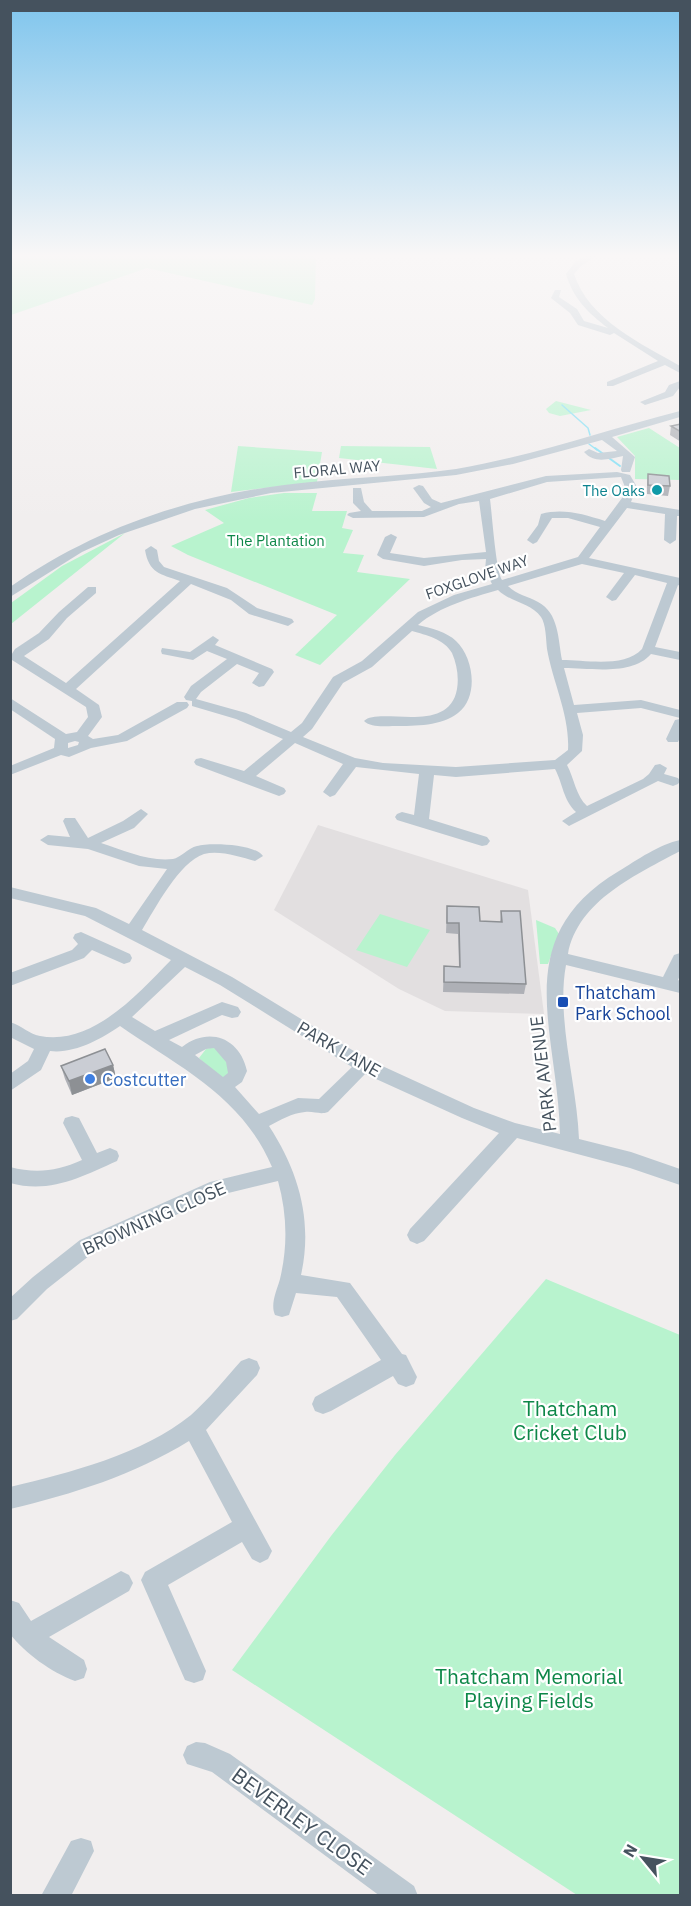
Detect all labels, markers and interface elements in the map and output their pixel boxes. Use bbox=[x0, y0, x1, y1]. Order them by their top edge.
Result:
street label: FLORAL WAY bbox=[293, 456, 381, 482]
place label: The Oaks bbox=[582, 481, 645, 500]
marker: The Oaks bbox=[650, 483, 664, 497]
park label: The Plantation bbox=[227, 531, 325, 550]
street label: FOXGLOVE WAY bbox=[423, 550, 531, 604]
place label: Thatcham Park School bbox=[575, 981, 671, 1025]
marker: Thatcham Park School bbox=[556, 995, 570, 1009]
street label: PARK AVENUE bbox=[524, 1015, 562, 1133]
street label: PARK LANE bbox=[293, 1016, 385, 1082]
place label: Costcutter bbox=[102, 1068, 187, 1091]
marker: Costcutter bbox=[83, 1072, 97, 1086]
street label: BROWNING CLOSE bbox=[79, 1176, 229, 1260]
park label: Thatcham Cricket Club bbox=[513, 1394, 627, 1446]
park label: Thatcham Memorial Playing Fields bbox=[435, 1662, 623, 1714]
street label: BEVERLEY CLOSE bbox=[227, 1761, 377, 1881]
north arrow bbox=[613, 1828, 673, 1888]
text: N bbox=[618, 1840, 642, 1861]

